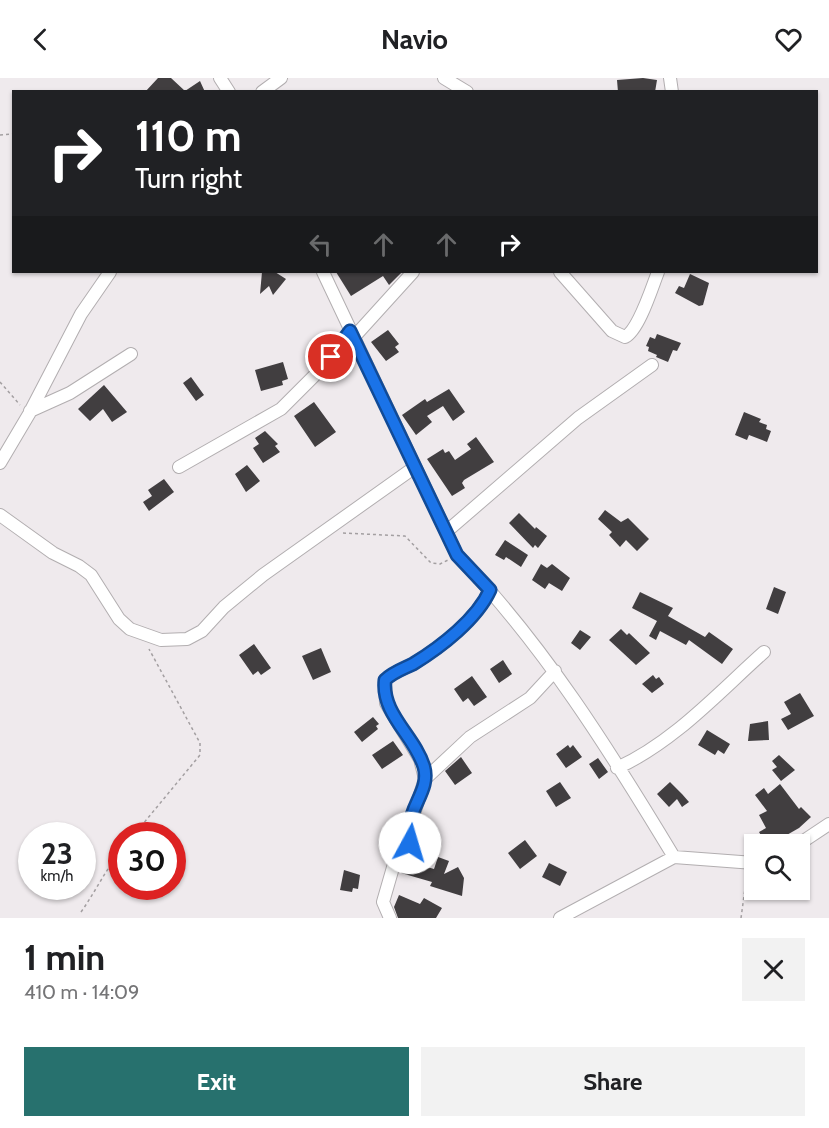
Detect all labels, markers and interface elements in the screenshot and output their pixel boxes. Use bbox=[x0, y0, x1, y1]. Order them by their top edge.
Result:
icon: back bbox=[24, 23, 57, 56]
text: Navio bbox=[381, 23, 448, 56]
icon: heart bbox=[772, 23, 805, 56]
text: 110 m bbox=[135, 110, 242, 162]
icon: right bbox=[36, 114, 114, 192]
text: Turn right bbox=[135, 162, 242, 195]
icon: left bbox=[304, 228, 337, 261]
icon: ahead bbox=[367, 228, 400, 261]
icon: ahead bbox=[430, 228, 463, 261]
icon: right bbox=[493, 228, 526, 261]
pin bbox=[305, 331, 356, 382]
icon: arrive bbox=[314, 340, 347, 373]
position arrow bbox=[378, 811, 442, 875]
speed limit sign: 30 bbox=[108, 822, 186, 900]
map controls bbox=[744, 834, 810, 900]
button: search bbox=[744, 834, 810, 900]
text: 23 bbox=[41, 835, 73, 872]
text: km/h bbox=[41, 867, 73, 885]
text: 1 min bbox=[24, 935, 105, 979]
button: close bbox=[742, 938, 805, 1001]
text: 410 m · 14:09 bbox=[24, 980, 139, 1004]
button: Exit bbox=[24, 1047, 409, 1116]
button: Share bbox=[421, 1047, 805, 1116]

